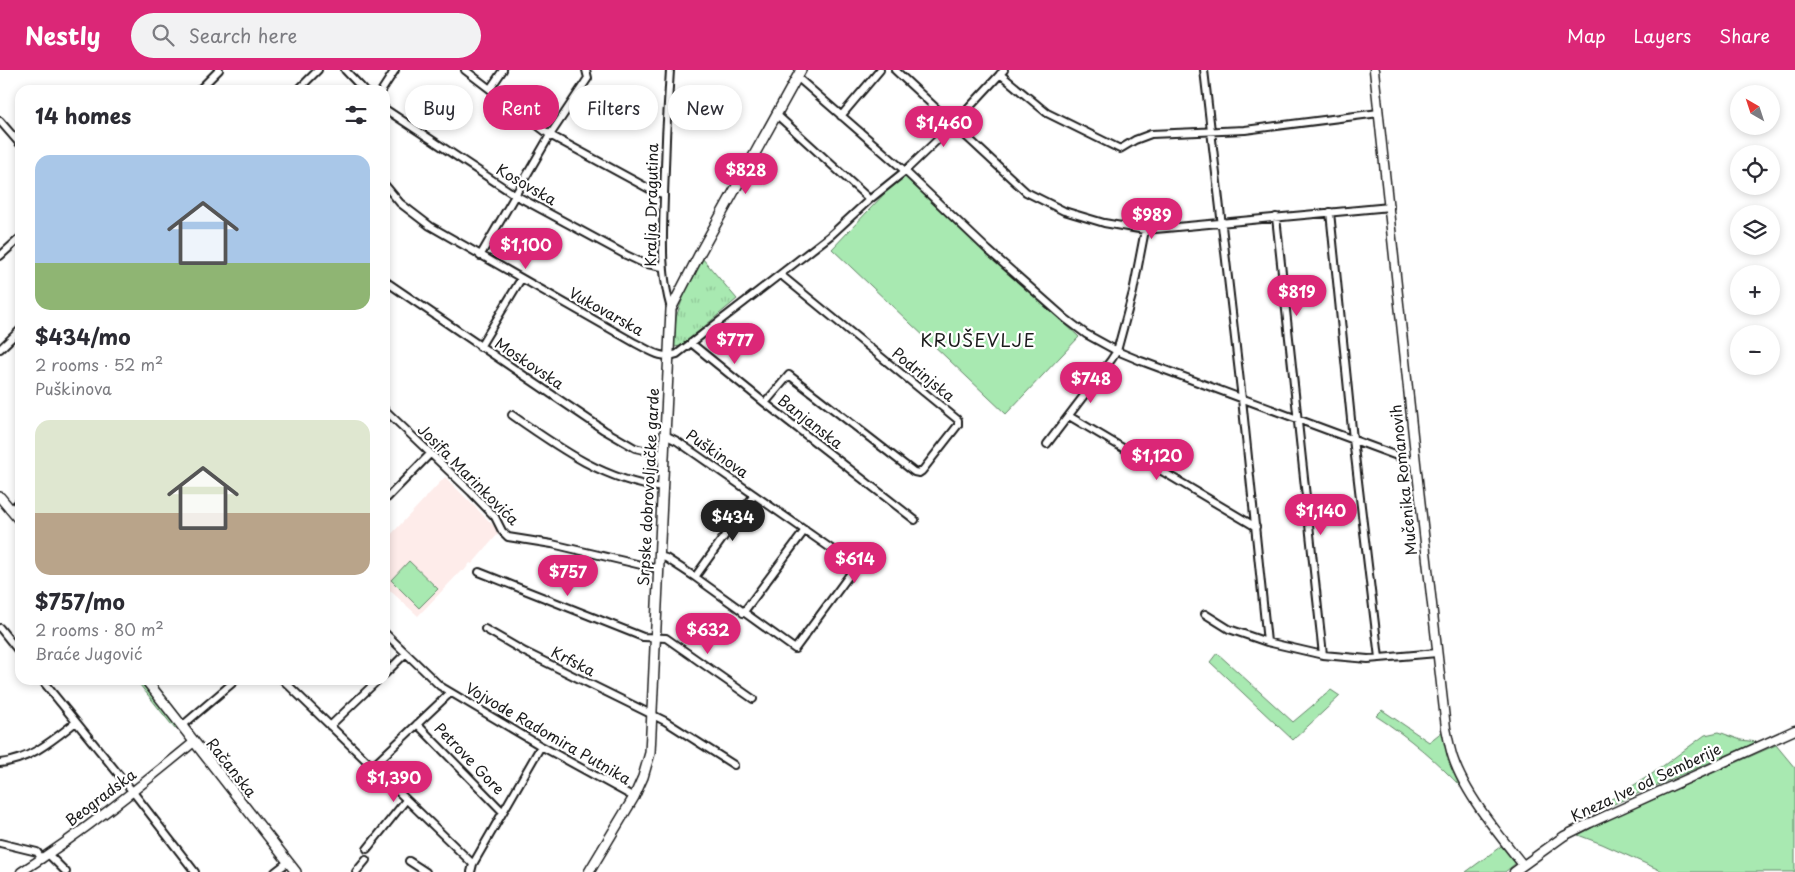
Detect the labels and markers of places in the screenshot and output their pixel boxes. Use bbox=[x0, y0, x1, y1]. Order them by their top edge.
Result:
pin: $1,460 bbox=[903, 106, 985, 148]
pin: $828 bbox=[716, 152, 776, 195]
pin: $989 bbox=[1122, 198, 1182, 240]
pin: $1,100 bbox=[485, 228, 567, 270]
pin: $819 bbox=[1267, 274, 1327, 317]
pin: $777 bbox=[705, 322, 765, 365]
pin: $748 bbox=[1061, 362, 1121, 404]
pin: $1,120 bbox=[1116, 438, 1198, 481]
pin: $1,140 bbox=[1280, 494, 1362, 536]
pin: $434 bbox=[703, 500, 763, 542]
pin: $614 bbox=[825, 542, 885, 584]
pin: $757 bbox=[538, 554, 598, 597]
pin: $632 bbox=[678, 612, 738, 655]
pin: $1,390 bbox=[353, 760, 435, 803]

